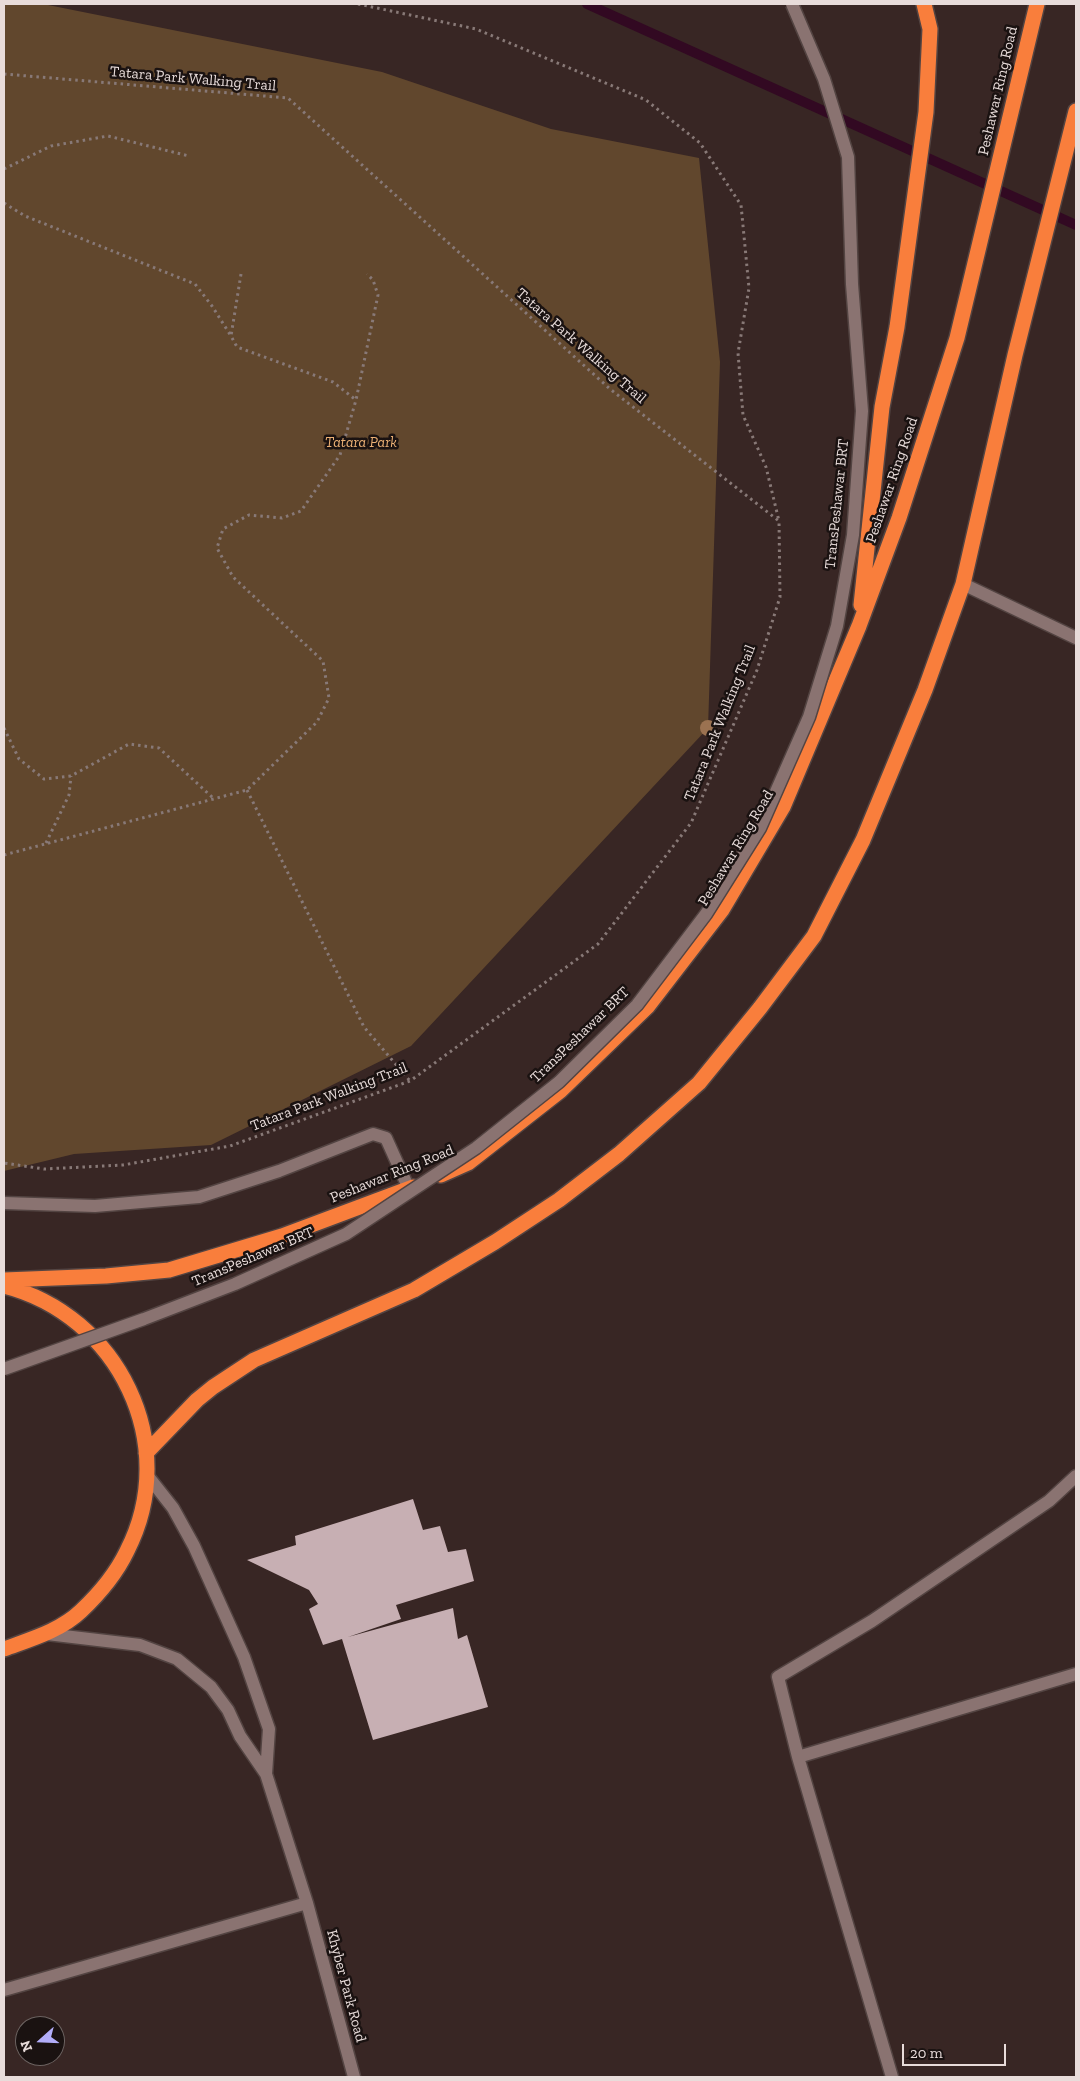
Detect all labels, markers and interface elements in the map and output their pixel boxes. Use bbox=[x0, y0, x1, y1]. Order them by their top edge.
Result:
street label: Peshawar Ring Road bbox=[974, 25, 1022, 157]
street label: Tatara Park Walking Trail bbox=[109, 63, 277, 95]
street label: Tatara Park Walking Trail bbox=[512, 285, 650, 407]
street label: Peshawar Ring Road bbox=[862, 415, 922, 545]
park label: Tatara Park bbox=[325, 434, 397, 452]
street label: TransPeshawar BRT bbox=[821, 438, 853, 570]
street label: Tatara Park Walking Trail bbox=[680, 642, 760, 804]
street label: Peshawar Ring Road bbox=[694, 787, 778, 909]
street label: TransPeshawar BRT bbox=[527, 983, 633, 1087]
street label: Tatara Park Walking Trail bbox=[248, 1059, 410, 1135]
street label: Peshawar Ring Road bbox=[328, 1141, 456, 1207]
street label: TransPeshawar BRT bbox=[189, 1223, 317, 1291]
street label: Khyber Park Road bbox=[322, 1928, 370, 2044]
north arrow bbox=[15, 2016, 65, 2066]
scale bar bbox=[905, 2034, 1009, 2066]
text: N bbox=[17, 2038, 36, 2054]
text: 20 m bbox=[910, 2044, 943, 2062]

